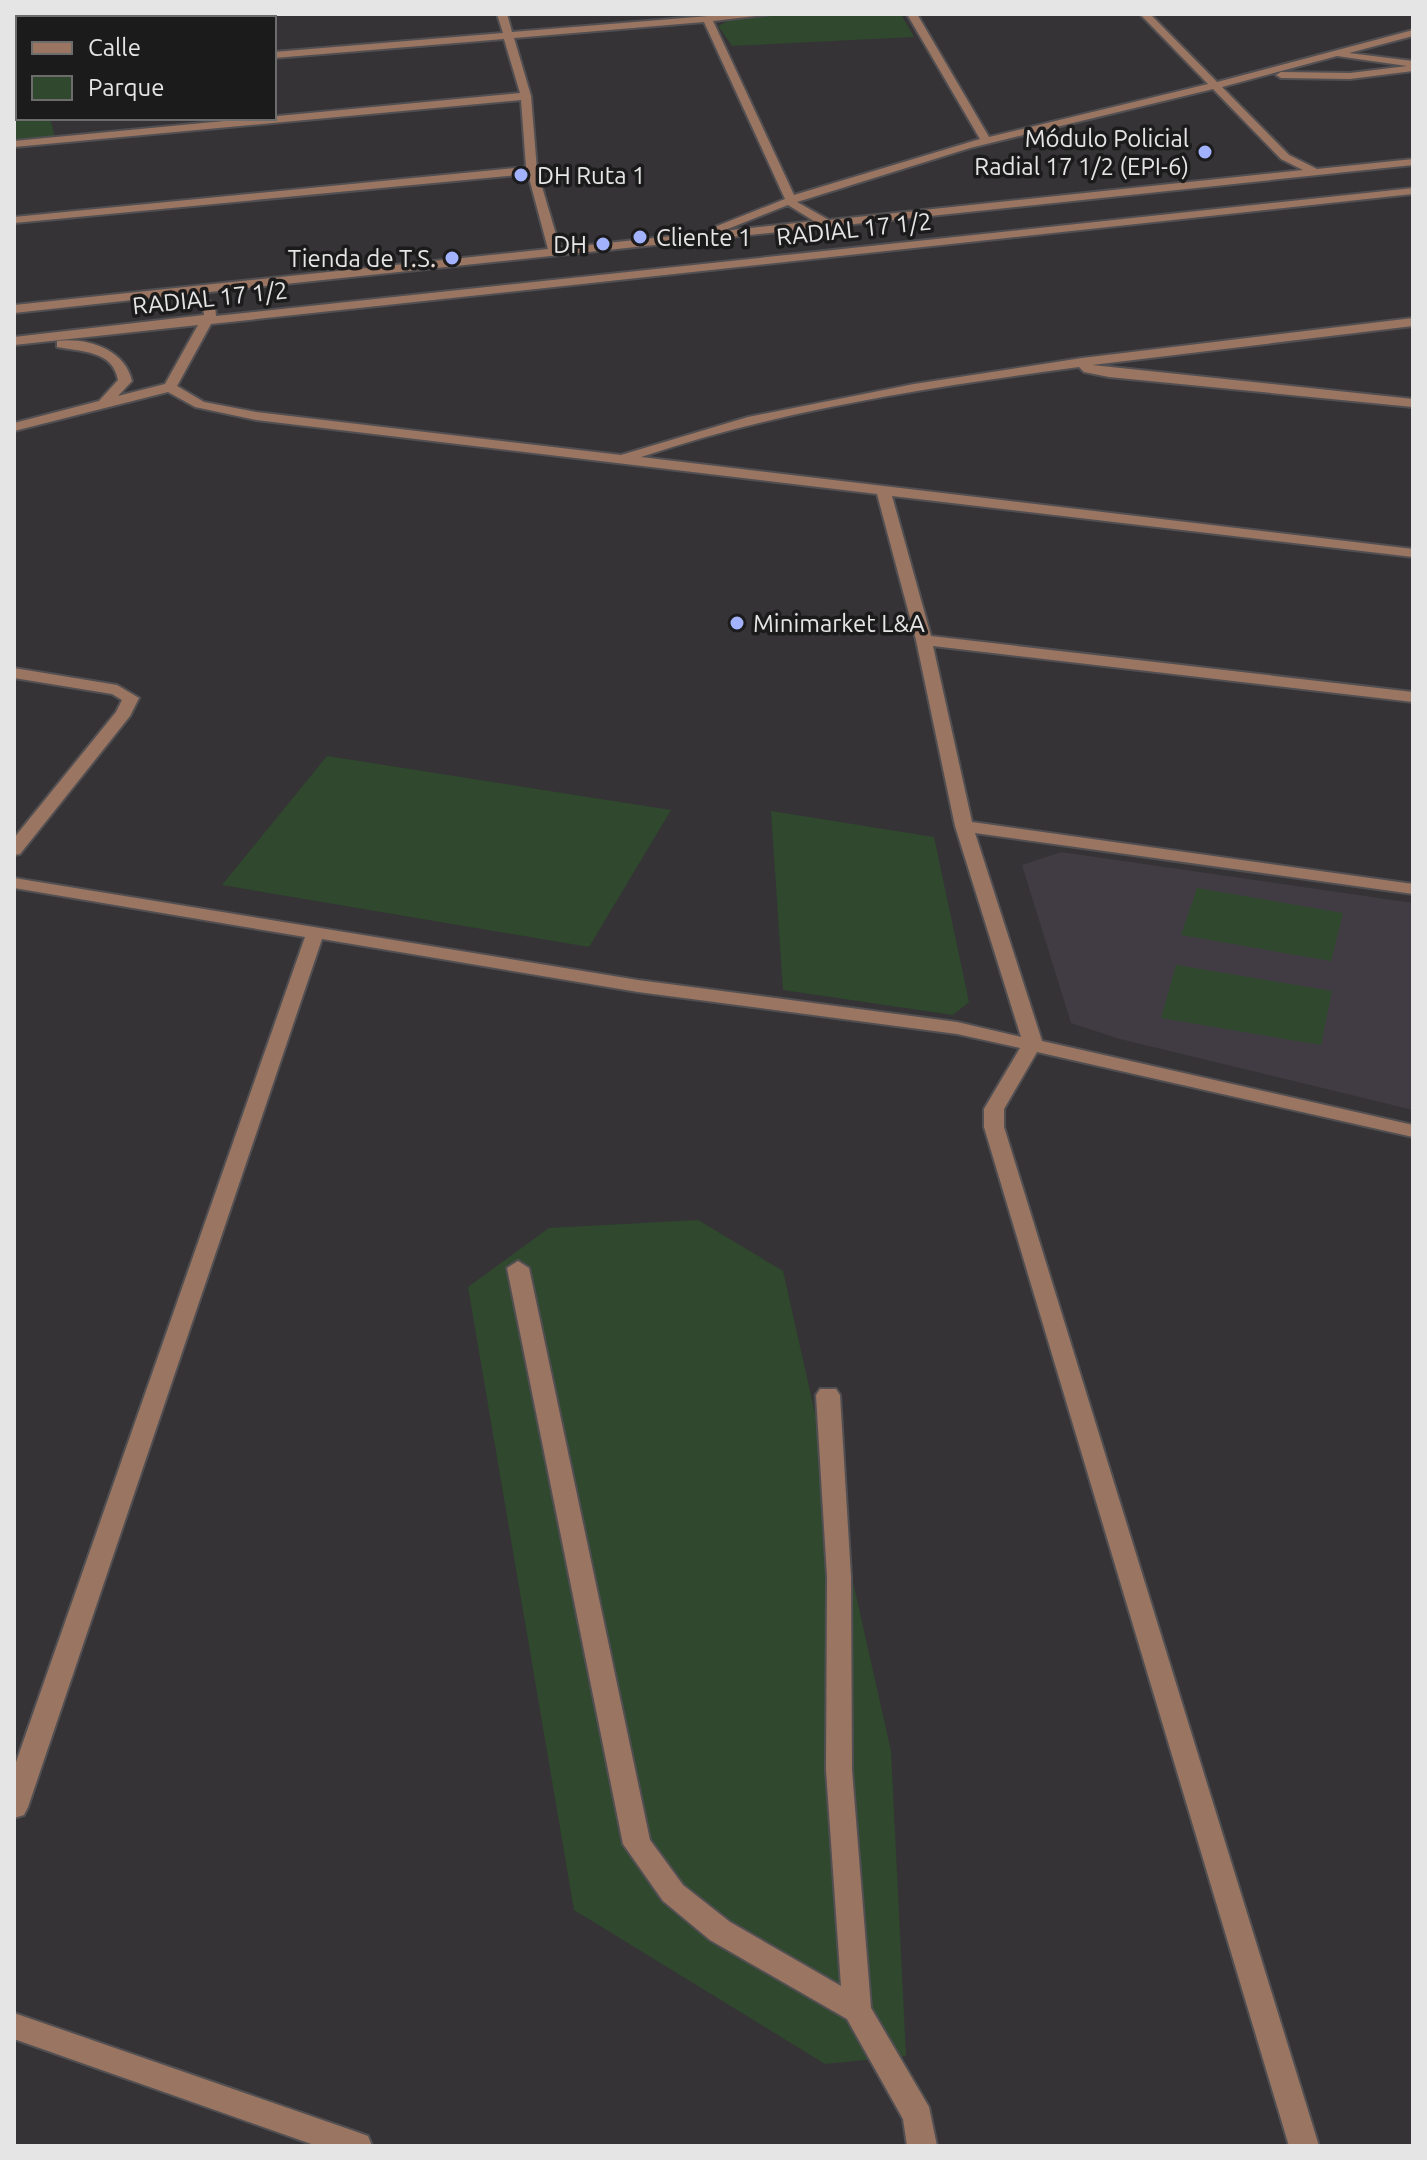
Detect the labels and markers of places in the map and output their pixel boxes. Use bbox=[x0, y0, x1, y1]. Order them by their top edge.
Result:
place label: Módulo Policial Radial 17 1/2 (EPI-6) bbox=[974, 125, 1189, 180]
marker: Módulo Policial Radial 17 1/2 (EPI-6) bbox=[1196, 143, 1214, 161]
place label: DH Ruta 1 bbox=[537, 162, 646, 189]
marker: DH Ruta 1 bbox=[512, 166, 530, 184]
place label: Cliente 1 bbox=[656, 224, 751, 251]
marker: Cliente 1 bbox=[631, 228, 649, 246]
place label: DH bbox=[553, 231, 587, 258]
marker: DH bbox=[594, 235, 612, 253]
place label: Tienda de T.S. bbox=[288, 245, 436, 272]
marker: Tienda de T.S. bbox=[443, 249, 461, 267]
place label: Minimarket L&A bbox=[753, 610, 925, 637]
marker: Minimarket L&A bbox=[728, 614, 746, 632]

